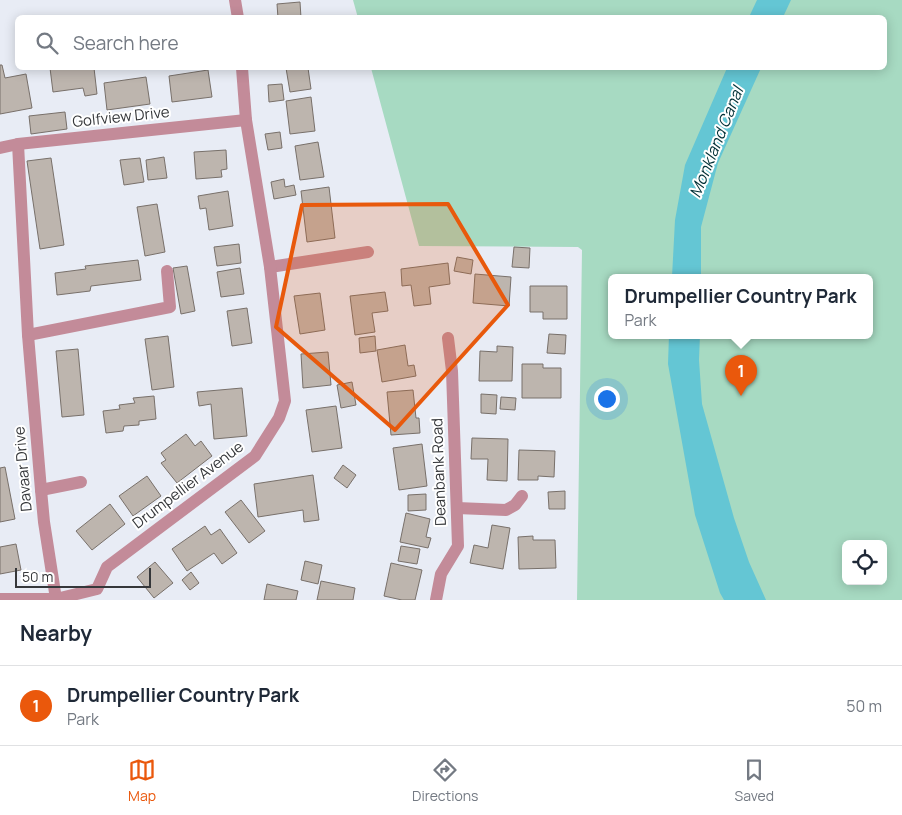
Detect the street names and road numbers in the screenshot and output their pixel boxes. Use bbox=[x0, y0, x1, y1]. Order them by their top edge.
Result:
street label: Golfview Drive bbox=[71, 101, 171, 132]
street label: Deanbank Road bbox=[426, 418, 451, 526]
street label: Davaar Drive bbox=[8, 425, 37, 513]
street label: Drumpellier Avenue bbox=[128, 436, 248, 533]

